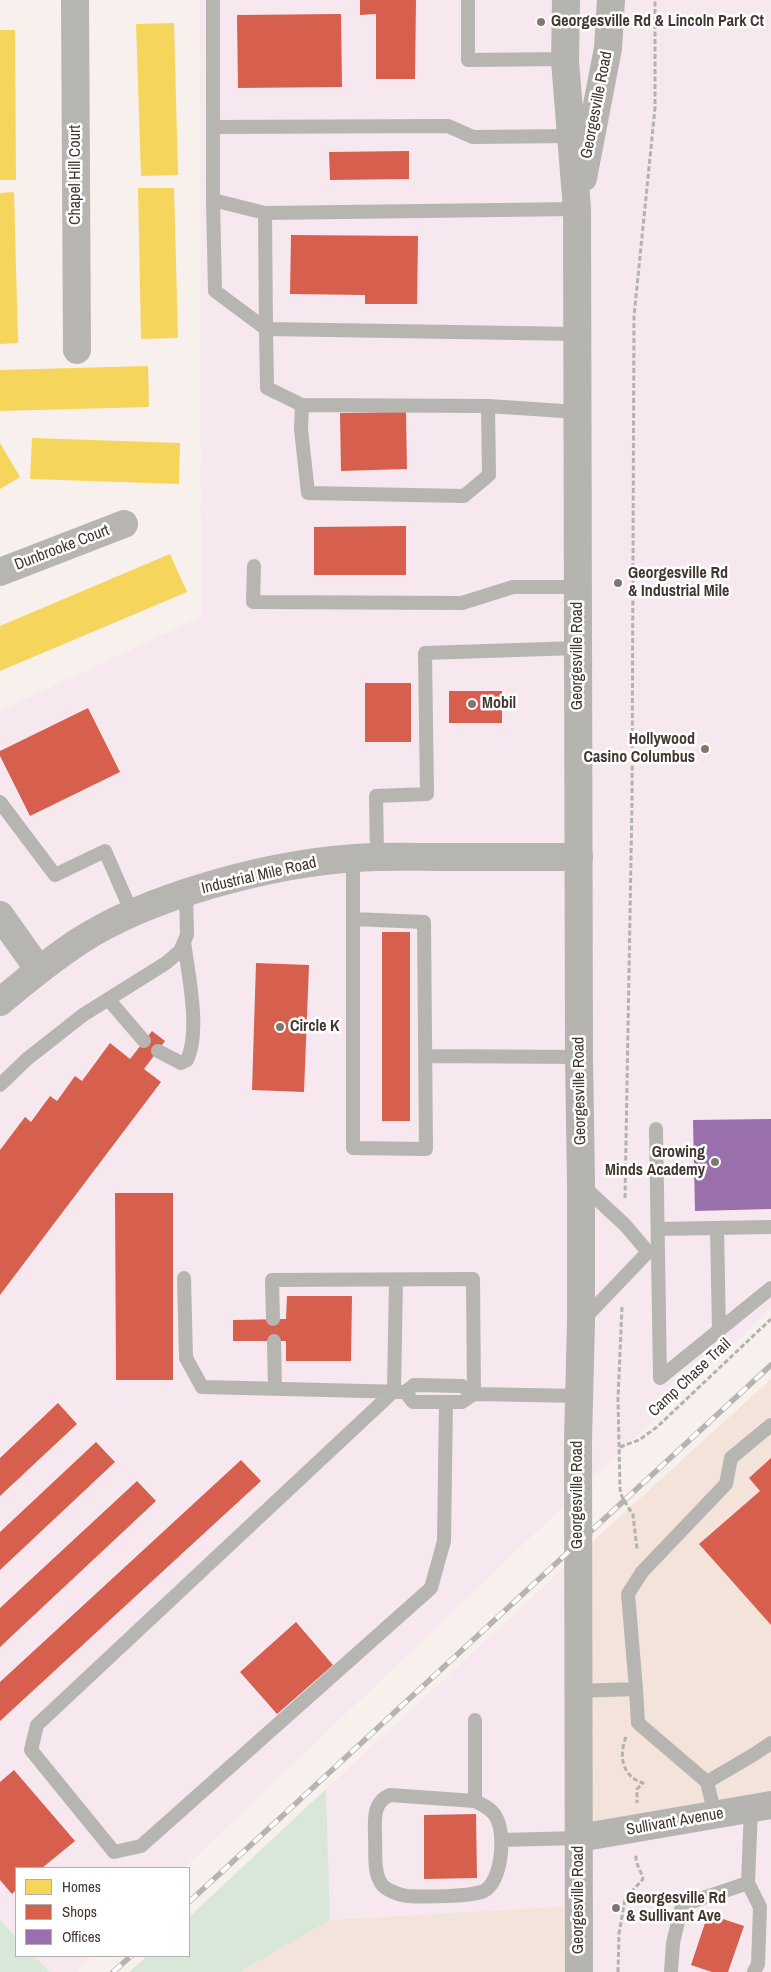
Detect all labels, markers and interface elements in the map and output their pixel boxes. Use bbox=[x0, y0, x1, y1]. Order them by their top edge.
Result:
place label: Georgesville Rd & Lincoln Park Ct bbox=[551, 12, 764, 32]
marker: Georgesville Rd & Lincoln Park Ct bbox=[535, 16, 547, 28]
street label: Georgesville Road bbox=[577, 50, 617, 160]
street label: Chapel Hill Court bbox=[66, 125, 86, 225]
street label: Dunbrooke Court bbox=[12, 521, 112, 575]
place label: Georgesville Rd & Industrial Mile bbox=[628, 564, 729, 602]
marker: Georgesville Rd & Industrial Mile bbox=[612, 577, 624, 589]
street label: Georgesville Road bbox=[568, 602, 588, 710]
place label: Mobil bbox=[482, 694, 516, 714]
marker: Mobil bbox=[466, 698, 478, 710]
place label: Hollywood Casino Columbus bbox=[583, 730, 695, 768]
marker: Hollywood Casino Columbus bbox=[699, 743, 711, 755]
street label: Industrial Mile Road bbox=[200, 853, 318, 899]
place label: Circle K bbox=[290, 1017, 340, 1037]
marker: Circle K bbox=[274, 1021, 286, 1033]
street label: Georgesville Road bbox=[569, 1037, 591, 1145]
place label: Growing Minds Academy bbox=[605, 1143, 705, 1181]
marker: Growing Minds Academy bbox=[709, 1156, 721, 1168]
street label: Camp Chase Trail bbox=[645, 1335, 735, 1421]
street label: Georgesville Road bbox=[568, 1441, 588, 1549]
street label: Sullivant Avenue bbox=[625, 1804, 725, 1840]
street label: Georgesville Road bbox=[569, 1846, 589, 1954]
legend bbox=[15, 1867, 190, 1957]
text: Homes bbox=[62, 1876, 101, 1897]
place label: Georgesville Rd & Sullivant Ave bbox=[626, 1889, 726, 1927]
text: Shops bbox=[62, 1901, 97, 1922]
marker: Georgesville Rd & Sullivant Ave bbox=[610, 1902, 622, 1914]
text: Offices bbox=[62, 1926, 101, 1947]

